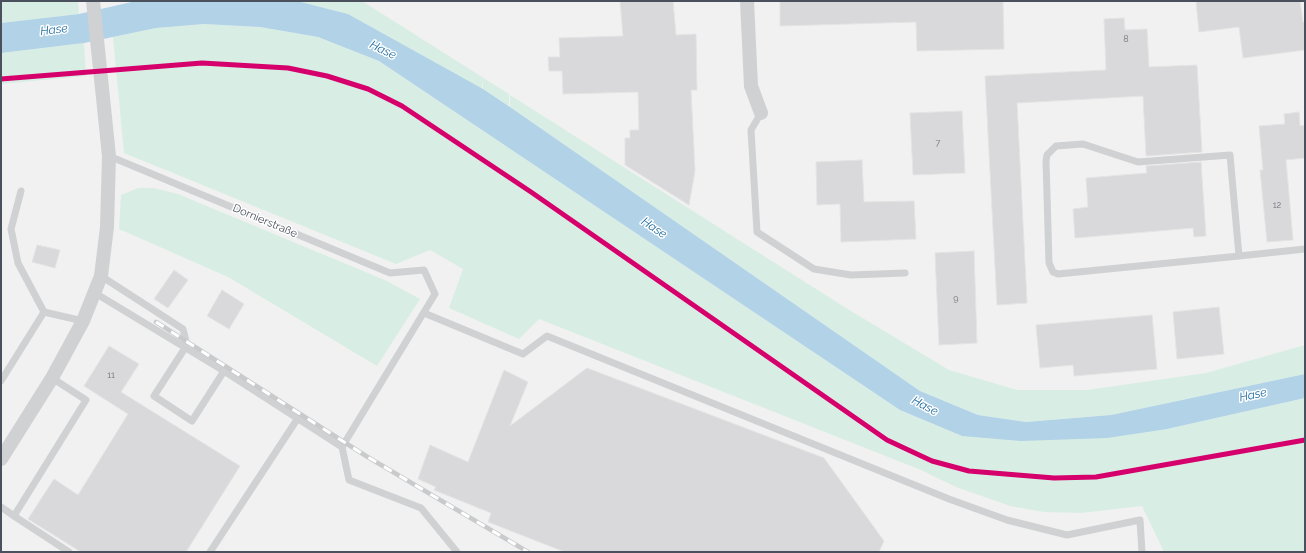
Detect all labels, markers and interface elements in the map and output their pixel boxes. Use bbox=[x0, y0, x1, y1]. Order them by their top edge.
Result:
water label: Hase bbox=[39, 21, 69, 39]
house number: 8 bbox=[1123, 34, 1129, 44]
water label: Hase bbox=[367, 37, 399, 63]
house number: 7 bbox=[936, 138, 940, 148]
house number: 12 bbox=[1273, 200, 1281, 210]
street label: Dornierstraße bbox=[231, 201, 299, 241]
water label: Hase bbox=[639, 214, 669, 242]
house number: 9 bbox=[953, 293, 959, 303]
house number: 11 bbox=[107, 370, 115, 380]
water label: Hase bbox=[1238, 385, 1268, 405]
water label: Hase bbox=[909, 393, 941, 419]

